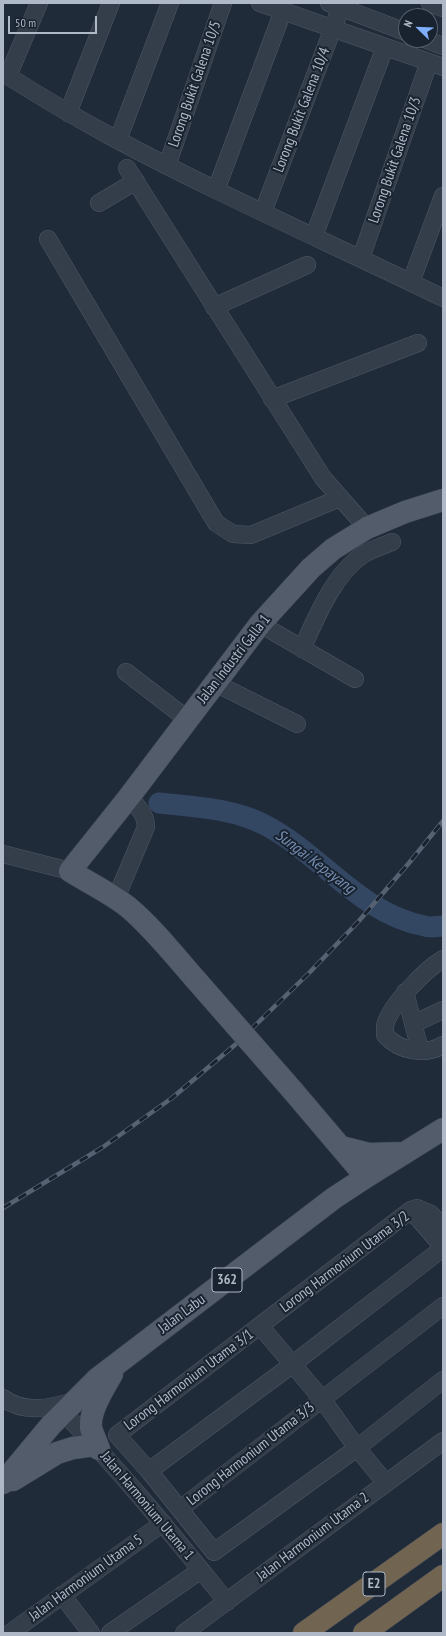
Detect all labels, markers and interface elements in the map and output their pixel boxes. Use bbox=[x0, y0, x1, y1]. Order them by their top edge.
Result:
scale bar bbox=[10, 8, 99, 34]
north arrow bbox=[398, 8, 438, 48]
text: 50 m bbox=[15, 15, 36, 30]
text: N bbox=[400, 18, 415, 29]
street label: Lorong Bukit Galena 10/5 bbox=[165, 19, 225, 149]
street label: Lorong Bukit Galena 10/4 bbox=[270, 45, 334, 175]
street label: Lorong Bukit Galena 10/3 bbox=[365, 95, 425, 225]
street label: Jalan Industri Galla 1 bbox=[194, 611, 274, 707]
water label: Sungai Kepayang bbox=[271, 826, 359, 898]
street label: Lorong Harmonium Utama 3/2 bbox=[277, 1207, 413, 1317]
road number: 362 bbox=[212, 1268, 242, 1292]
street label: Jalan Labu bbox=[155, 1291, 209, 1337]
street label: Lorong Harmonium Utama 3/1 bbox=[121, 1325, 257, 1435]
street label: Lorong Harmonium Utama 3/3 bbox=[183, 1398, 319, 1510]
street label: Jalan Harmonium Utama 1 bbox=[96, 1448, 198, 1564]
street label: Jalan Harmonium Utama 2 bbox=[253, 1489, 373, 1585]
street label: Jalan Harmonium Utama 5 bbox=[26, 1531, 146, 1625]
road number: E2 bbox=[363, 1572, 385, 1596]

